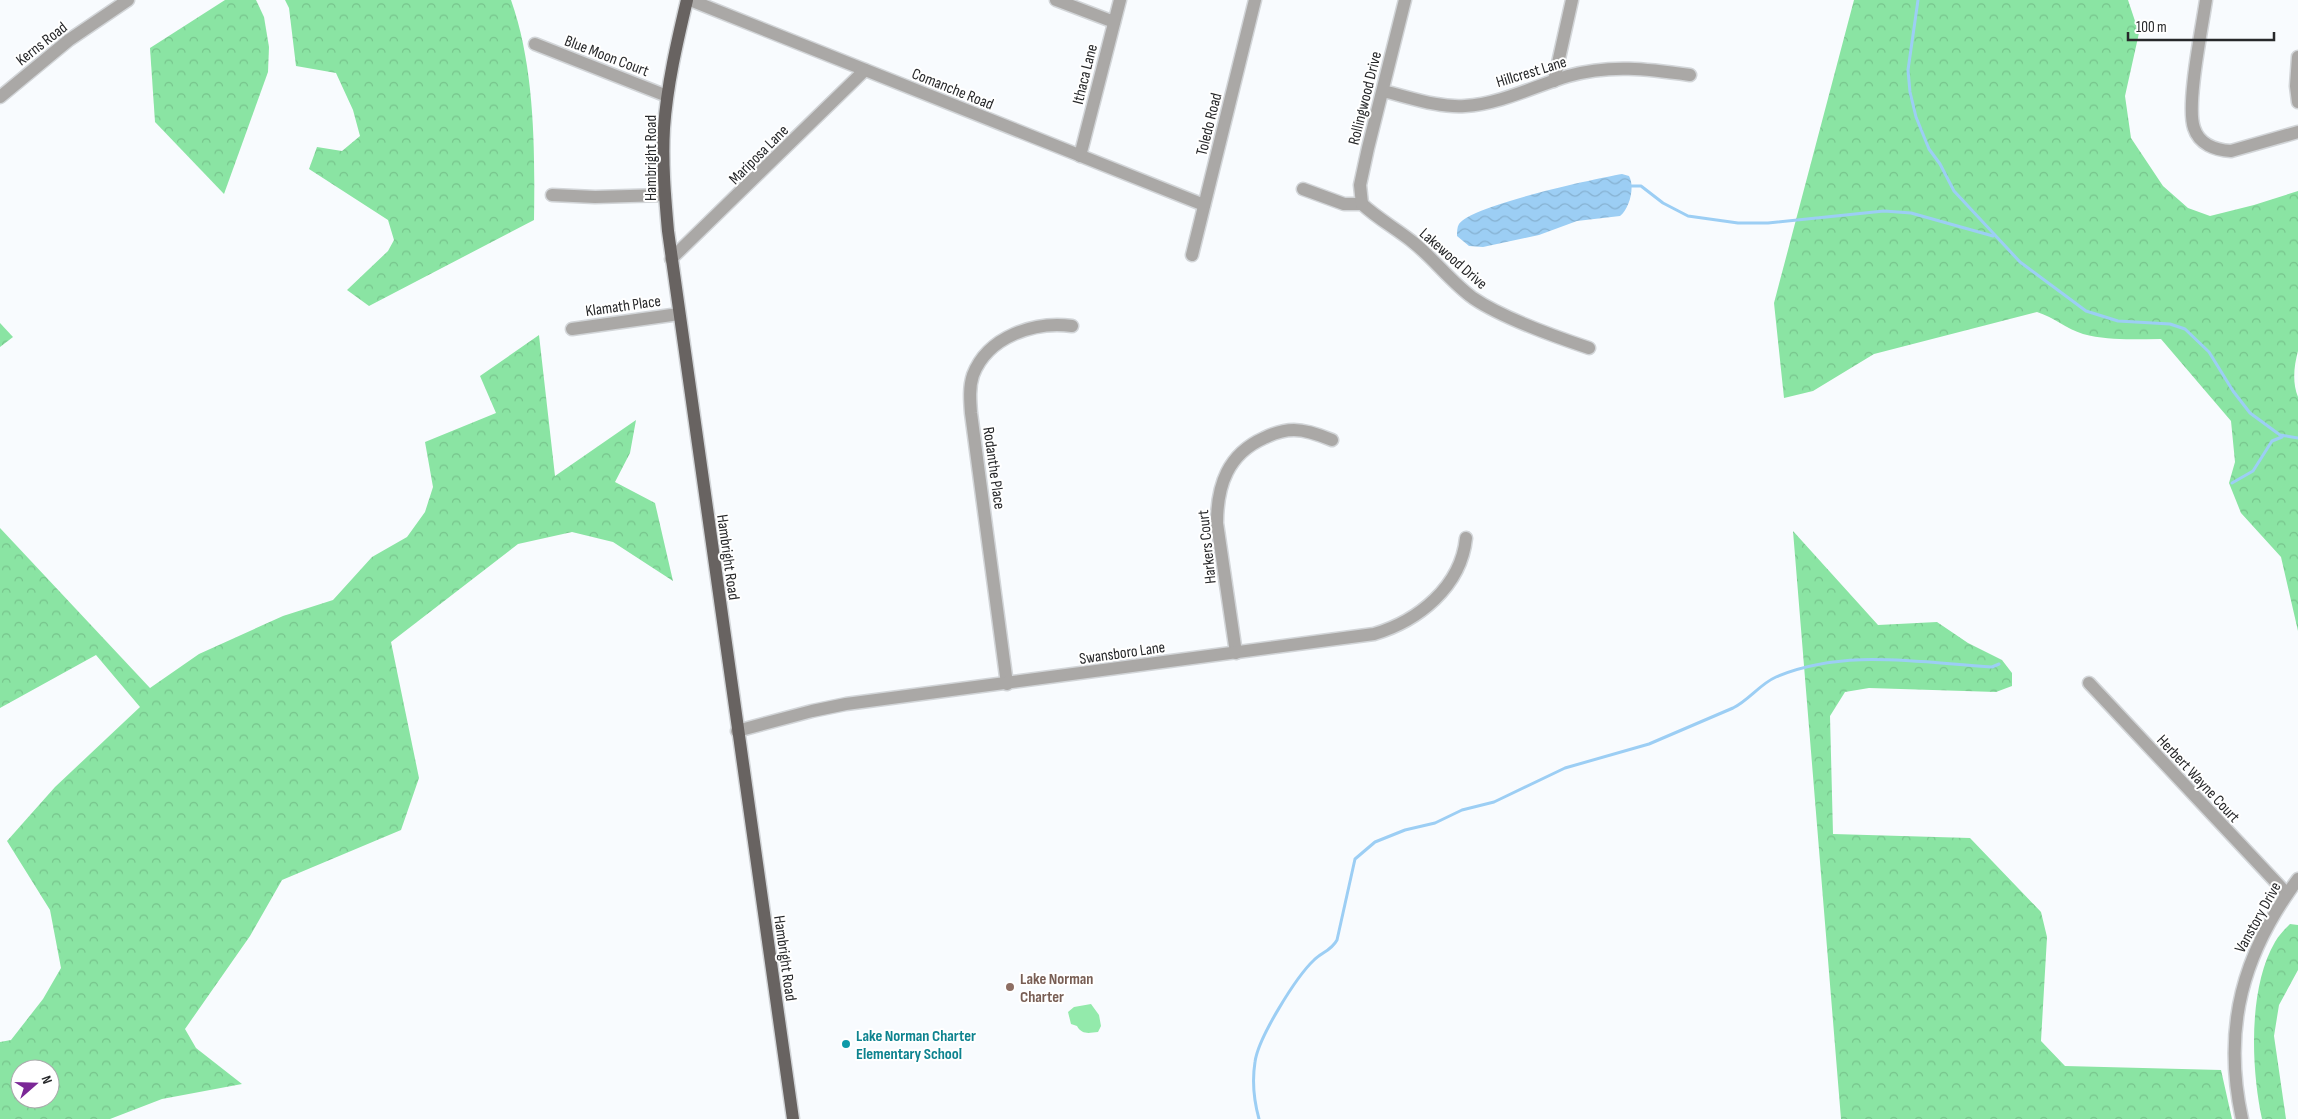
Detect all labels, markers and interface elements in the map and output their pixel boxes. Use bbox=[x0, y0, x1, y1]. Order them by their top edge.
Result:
scale bar bbox=[2128, 10, 2274, 42]
street label: Kerns Road bbox=[13, 18, 71, 70]
text: 100 m bbox=[2136, 18, 2167, 37]
street label: Blue Moon Court bbox=[562, 32, 651, 81]
street label: Ithaca Lane bbox=[1069, 42, 1102, 106]
street label: Rollingwood Drive bbox=[1345, 50, 1386, 147]
street label: Hillcrest Lane bbox=[1494, 53, 1569, 92]
street label: Comanche Road bbox=[909, 64, 996, 114]
street label: Toledo Road bbox=[1192, 91, 1226, 158]
street label: Hambright Road bbox=[642, 115, 661, 201]
street label: Mariposa Lane bbox=[725, 121, 793, 189]
street label: Lakewood Drive bbox=[1415, 225, 1491, 294]
street label: Klamath Place bbox=[584, 292, 662, 321]
street label: Rodanthe Place bbox=[978, 426, 1009, 511]
street label: Harkers Court bbox=[1194, 509, 1221, 585]
street label: Hambright Road bbox=[712, 513, 743, 601]
street label: Swansboro Lane bbox=[1078, 638, 1166, 669]
street label: Herbert Wayne Court bbox=[2152, 731, 2243, 827]
street label: Vanstory Drive bbox=[2231, 879, 2286, 957]
street label: Hambright Road bbox=[769, 914, 800, 1002]
place label: Lake Norman Charter bbox=[1020, 970, 1093, 1007]
marker: Lake Norman Charter bbox=[1004, 981, 1016, 993]
place label: Lake Norman Charter Elementary School bbox=[856, 1027, 976, 1064]
marker: Lake Norman Charter Elementary School bbox=[840, 1038, 852, 1050]
north arrow bbox=[10, 1059, 60, 1109]
text: N bbox=[37, 1073, 56, 1086]

